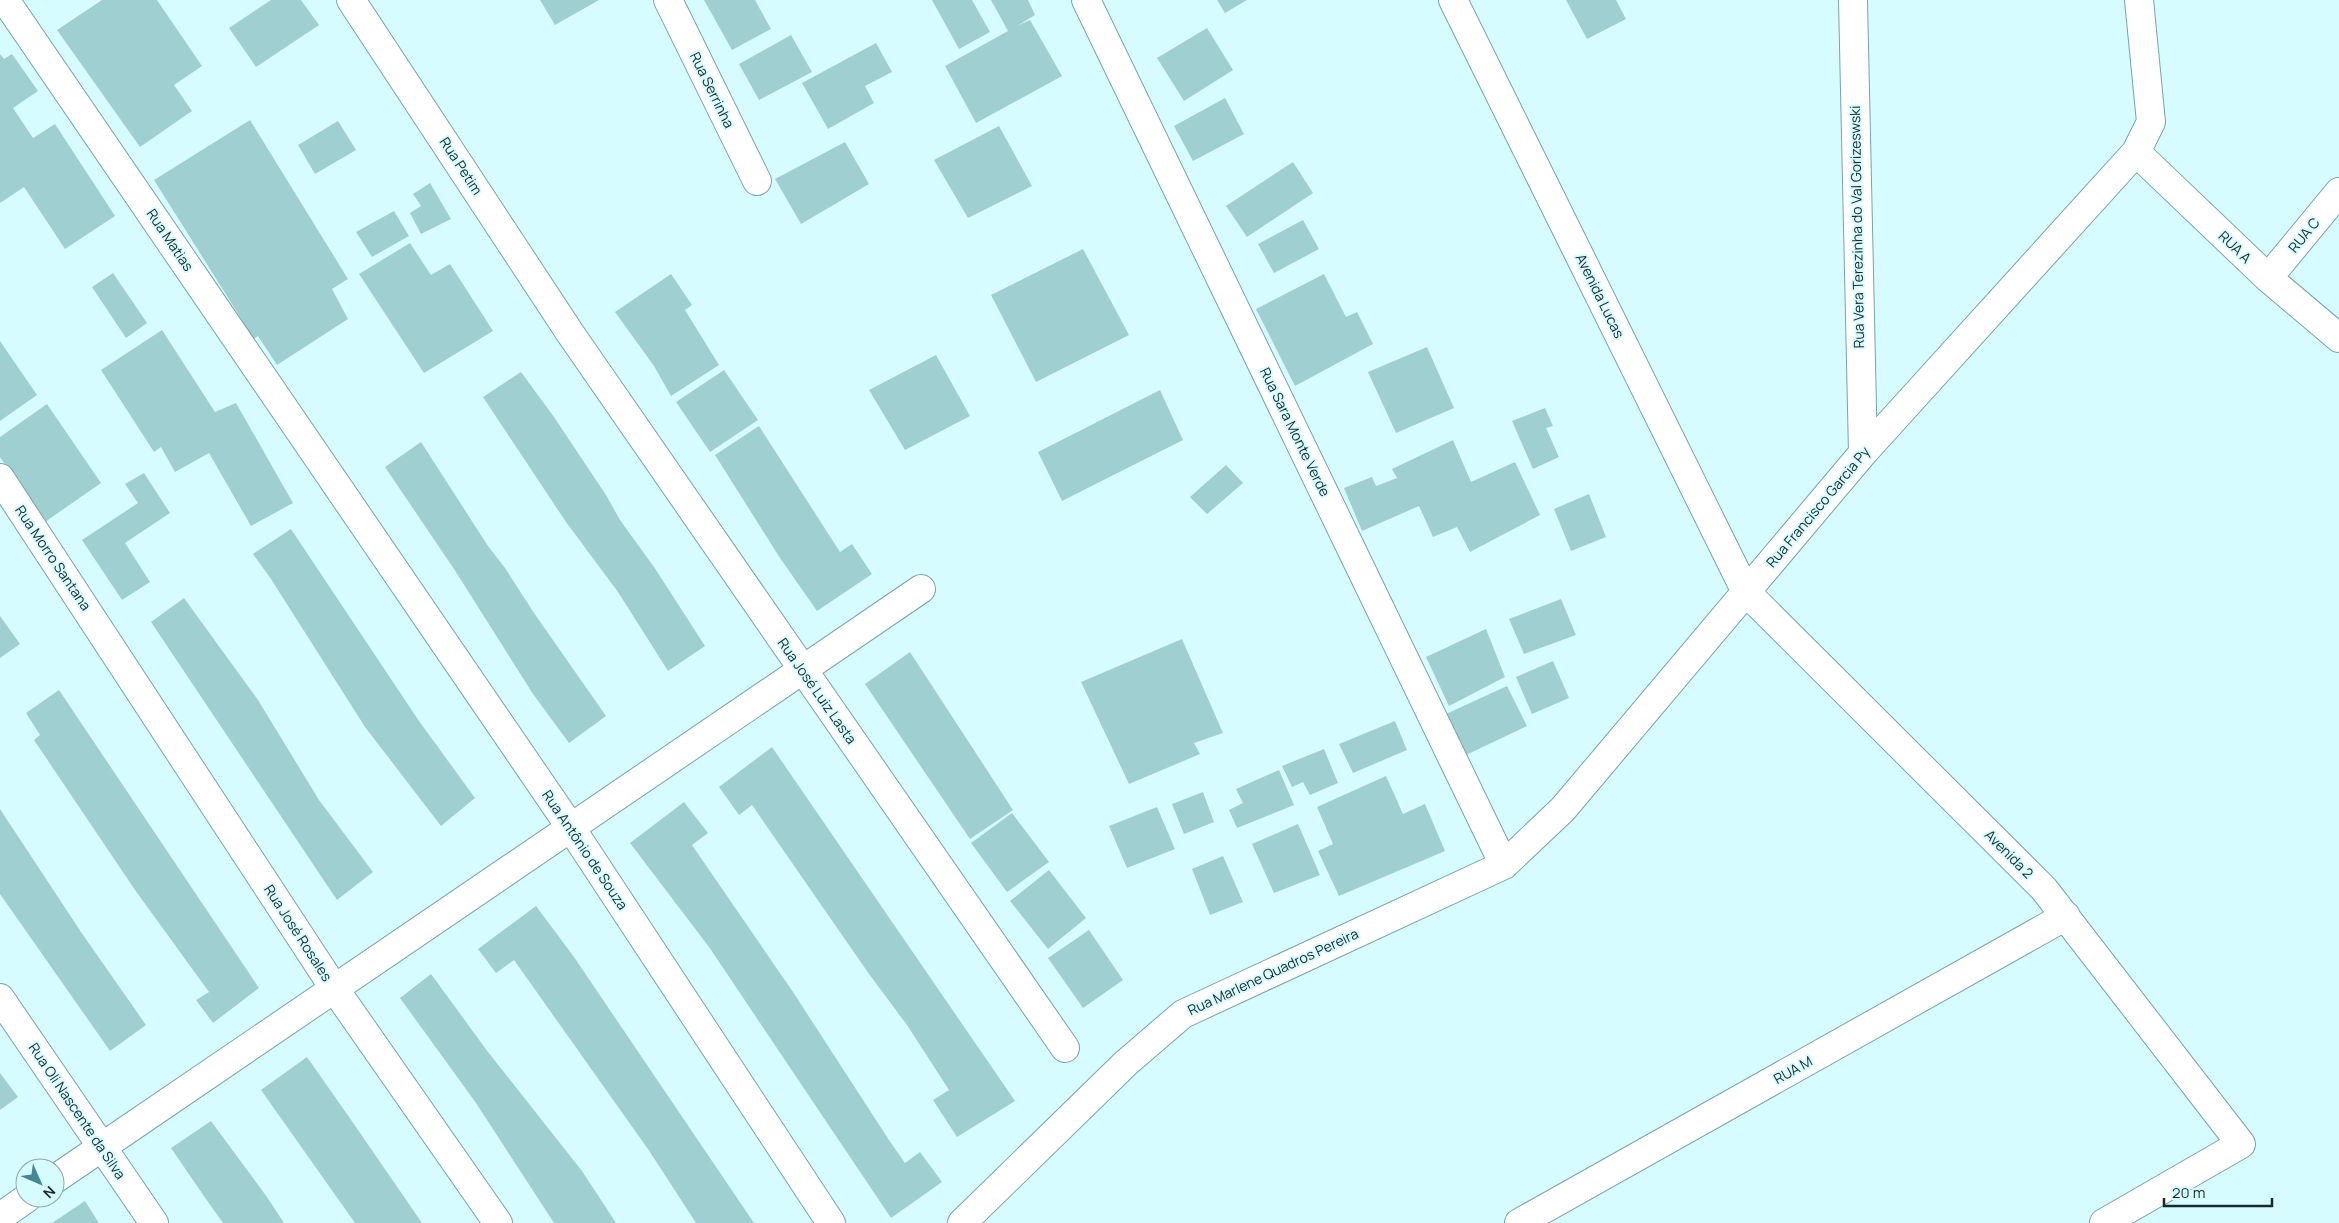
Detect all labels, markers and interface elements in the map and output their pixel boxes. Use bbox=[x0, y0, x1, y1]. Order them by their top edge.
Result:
street label: Rua Serrinha bbox=[686, 49, 739, 131]
street label: Rua Vera Terezinha do Val Gorizeswski bbox=[1845, 105, 1868, 349]
street label: Rua Petim bbox=[436, 133, 487, 198]
street label: Rua Matias bbox=[143, 205, 198, 275]
street label: RUA C bbox=[2284, 213, 2324, 256]
street label: RUA A bbox=[2215, 226, 2256, 267]
street label: Avenida Lucas bbox=[1572, 250, 1629, 341]
street label: Rua Sara Monte Verde bbox=[1256, 364, 1335, 499]
street label: Rua Francisco Garcia Py bbox=[1761, 442, 1874, 571]
street label: Rua Morro Santana bbox=[11, 501, 96, 614]
street label: Rua José Luiz Lasta bbox=[774, 634, 861, 748]
street label: Rua Antônio de Souza bbox=[538, 786, 633, 913]
street label: Avenida 2 bbox=[1981, 825, 2038, 882]
street label: Rua José Rosales bbox=[260, 881, 337, 985]
street label: Rua Marlene Quadros Pereira bbox=[1184, 924, 1361, 1019]
street label: Rua Oli Nascente da Silva bbox=[25, 1039, 130, 1183]
street label: RUA M bbox=[1770, 1051, 1816, 1088]
north arrow bbox=[15, 1158, 65, 1208]
scale bar bbox=[2164, 1176, 2272, 1208]
text: N bbox=[39, 1182, 60, 1203]
text: 20 m bbox=[2172, 1182, 2205, 1203]

